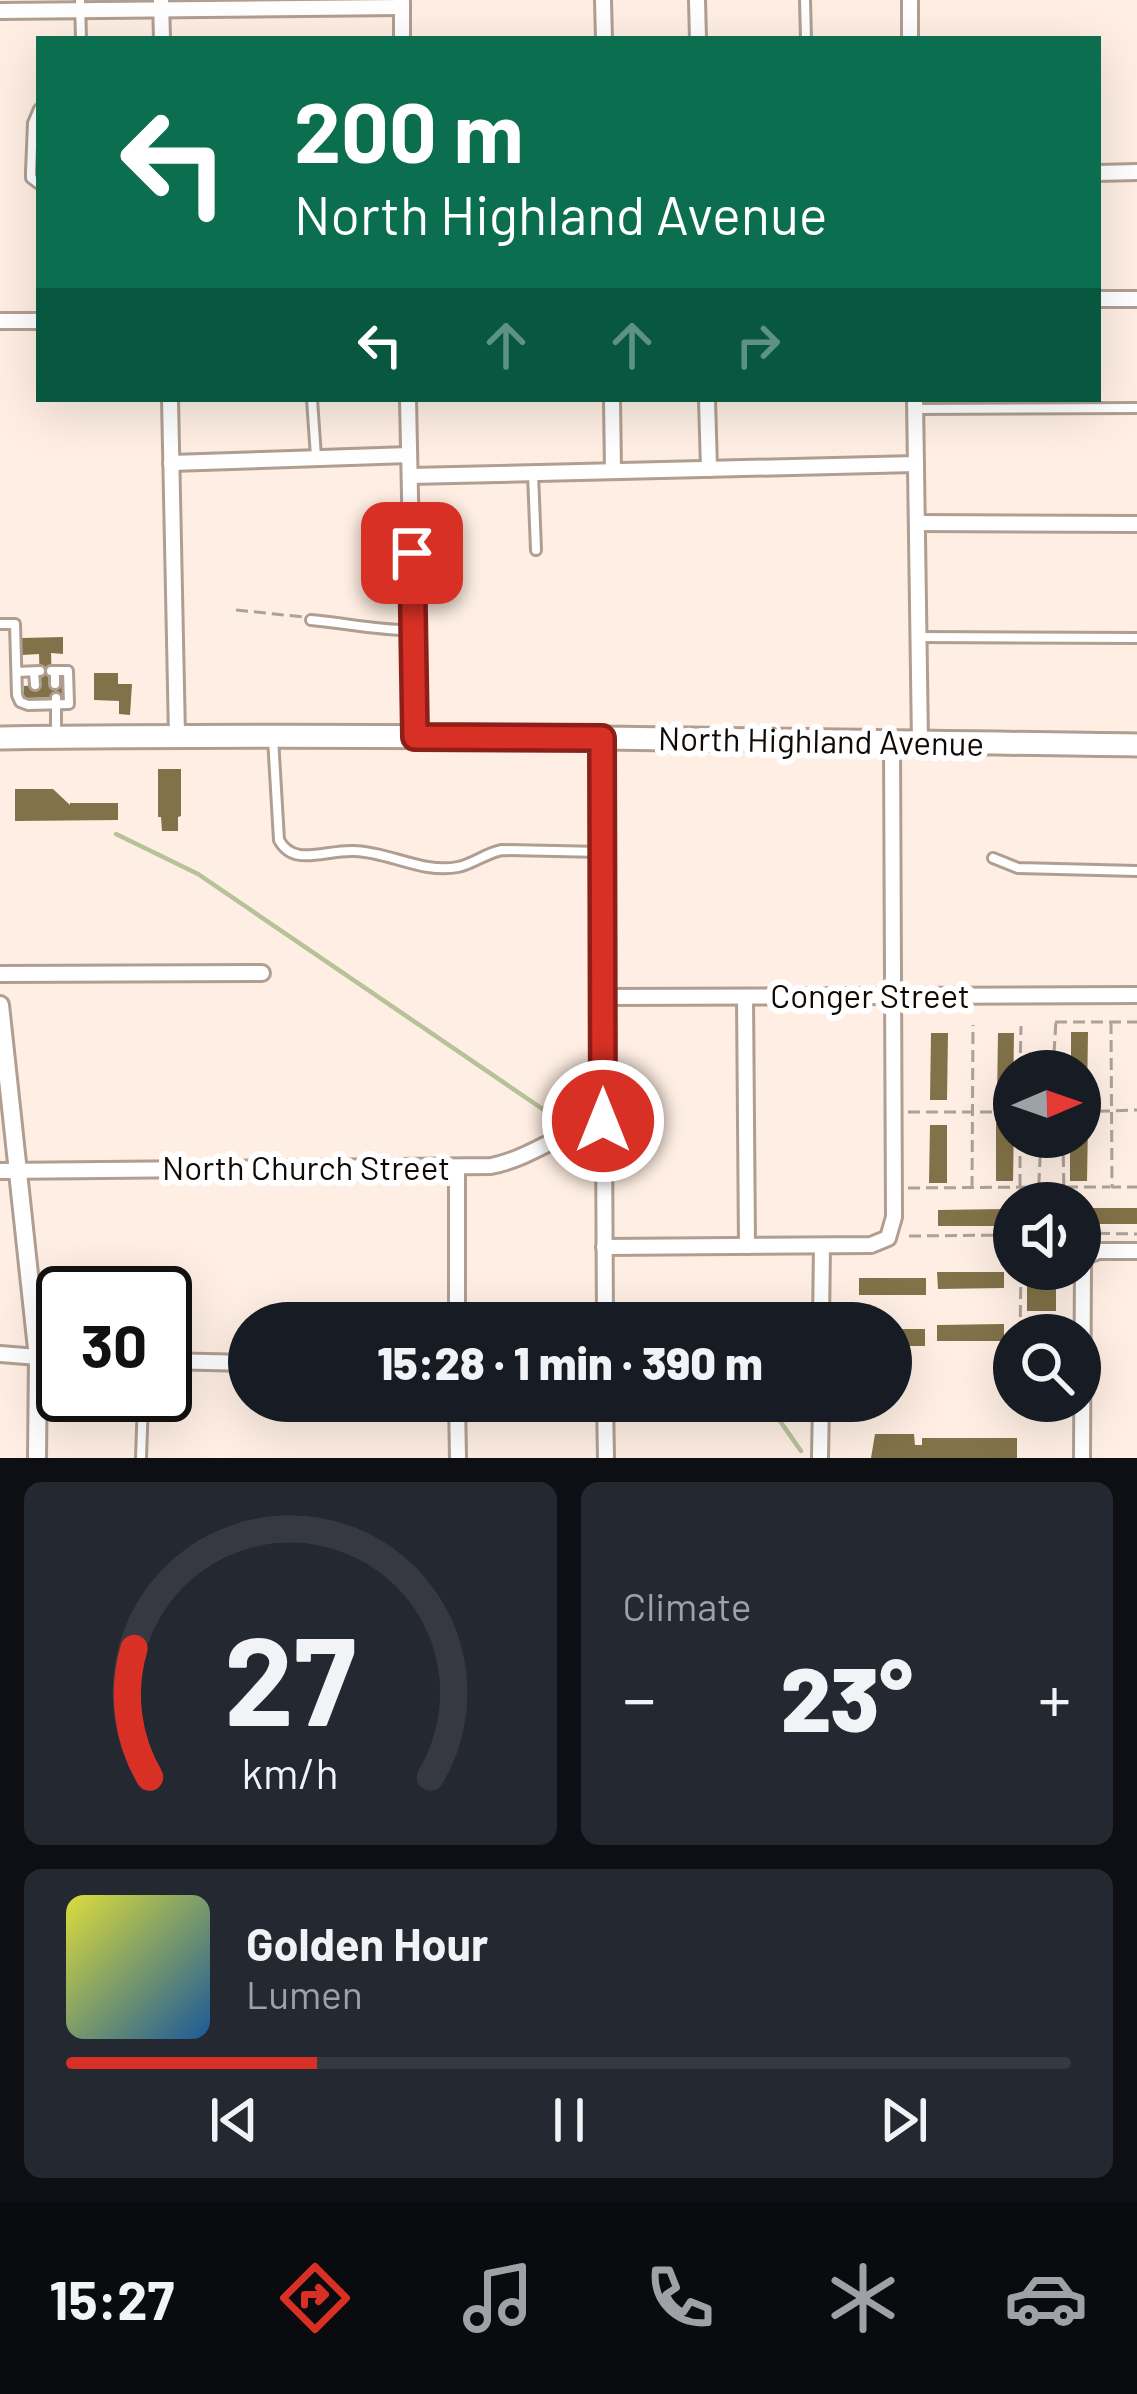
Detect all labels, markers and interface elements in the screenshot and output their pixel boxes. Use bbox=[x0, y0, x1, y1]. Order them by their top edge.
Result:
text: 200 m bbox=[294, 79, 524, 180]
icon: left bbox=[96, 84, 252, 240]
text: North Highland Avenue bbox=[294, 181, 828, 246]
icon: left bbox=[347, 312, 413, 378]
icon: ahead bbox=[473, 312, 539, 378]
icon: ahead bbox=[599, 312, 665, 378]
icon: right bbox=[725, 312, 791, 378]
pin bbox=[361, 502, 463, 604]
icon: arrive bbox=[379, 520, 445, 586]
street label: North Highland Avenue bbox=[658, 717, 984, 763]
street label: Conger Street bbox=[770, 975, 970, 1015]
north arrow bbox=[993, 1050, 1101, 1158]
map controls bbox=[993, 1050, 1101, 1422]
position arrow bbox=[540, 1058, 666, 1184]
street label: North Church Street bbox=[162, 1147, 450, 1187]
button: sound bbox=[993, 1182, 1101, 1290]
speed limit sign: 30 bbox=[36, 1266, 192, 1422]
button: search bbox=[993, 1314, 1101, 1422]
text: 15:28 · 1 min · 390 m bbox=[377, 1335, 763, 1389]
text: Climate bbox=[623, 1582, 752, 1629]
text: 27 bbox=[224, 1601, 356, 1751]
text: 23° bbox=[780, 1642, 913, 1750]
text: − bbox=[623, 1657, 656, 1736]
text: + bbox=[1038, 1657, 1071, 1736]
text: km/h bbox=[242, 1745, 339, 1797]
text: Golden Hour bbox=[246, 1916, 488, 1970]
text: Lumen bbox=[246, 1970, 363, 2017]
icon: previous bbox=[201, 2087, 267, 2153]
icon: pause bbox=[536, 2087, 602, 2153]
icon: next bbox=[871, 2087, 937, 2153]
icon: directions bbox=[273, 2256, 357, 2340]
icon: music bbox=[456, 2256, 540, 2340]
icon: phone bbox=[638, 2256, 722, 2340]
icon: climate bbox=[821, 2256, 905, 2340]
icon: car bbox=[1004, 2256, 1088, 2340]
text: 15:27 bbox=[49, 2266, 174, 2331]

